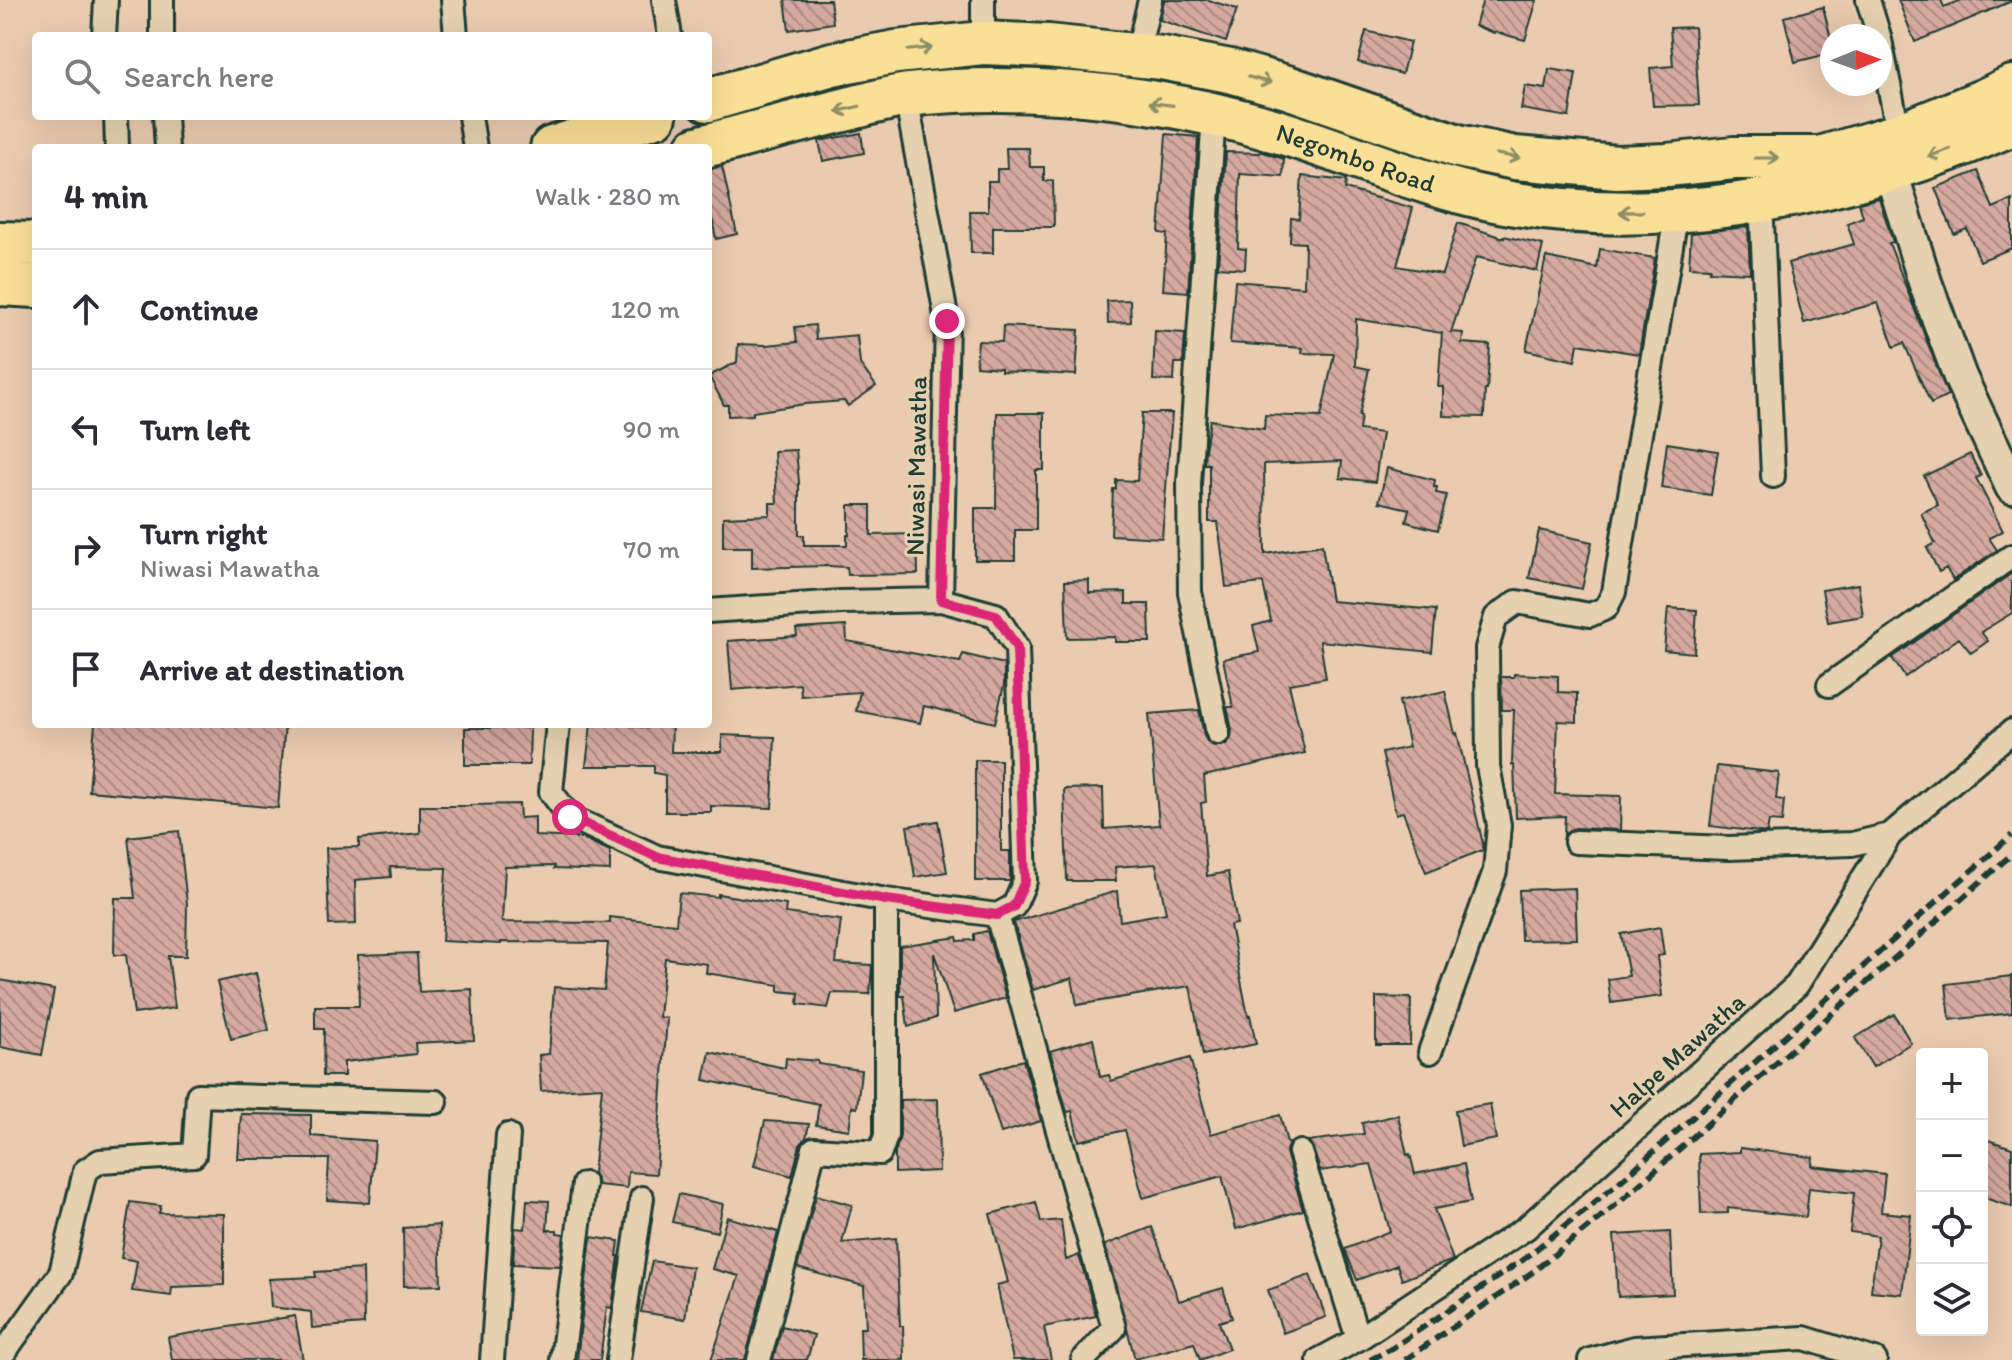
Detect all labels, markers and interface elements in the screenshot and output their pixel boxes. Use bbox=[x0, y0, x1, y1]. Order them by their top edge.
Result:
north arrow bbox=[1820, 24, 1892, 96]
search box bbox=[32, 32, 712, 120]
one-way arrow bbox=[906, 42, 933, 57]
icon: search bbox=[60, 54, 104, 98]
text: Search here bbox=[124, 58, 274, 95]
one-way arrow bbox=[1247, 73, 1273, 88]
one-way arrow bbox=[1149, 96, 1175, 111]
one-way arrow bbox=[836, 102, 861, 117]
street label: Negombo Road bbox=[1272, 116, 1440, 200]
one-way arrow bbox=[1927, 146, 1952, 161]
one-way arrow bbox=[1495, 149, 1521, 164]
one-way arrow bbox=[1753, 150, 1780, 166]
text: 4 min bbox=[64, 176, 148, 217]
text: Walk · 280 m bbox=[535, 180, 680, 212]
one-way arrow bbox=[1618, 204, 1645, 220]
icon: ahead bbox=[64, 287, 108, 331]
text: Continue bbox=[140, 291, 259, 328]
text: 120 m bbox=[611, 293, 680, 325]
route end bbox=[929, 303, 965, 339]
street label: Niwasi Mawatha bbox=[898, 375, 934, 556]
icon: left bbox=[64, 407, 108, 451]
text: Turn left bbox=[140, 411, 251, 448]
text: 90 m bbox=[623, 413, 680, 445]
text: Turn right bbox=[140, 515, 268, 552]
icon: right bbox=[64, 527, 108, 571]
text: 70 m bbox=[623, 533, 680, 565]
text: Niwasi Mawatha bbox=[140, 552, 320, 584]
icon: arrive bbox=[64, 647, 108, 691]
text: Arrive at destination bbox=[140, 651, 404, 688]
route start bbox=[552, 799, 588, 835]
street label: Halpe Mawatha bbox=[1603, 986, 1752, 1124]
map controls bbox=[1916, 1048, 1988, 1336]
button: + bbox=[1916, 1048, 1988, 1120]
button: − bbox=[1916, 1120, 1988, 1192]
button: locate bbox=[1916, 1192, 1988, 1264]
button: layers bbox=[1916, 1264, 1988, 1336]

